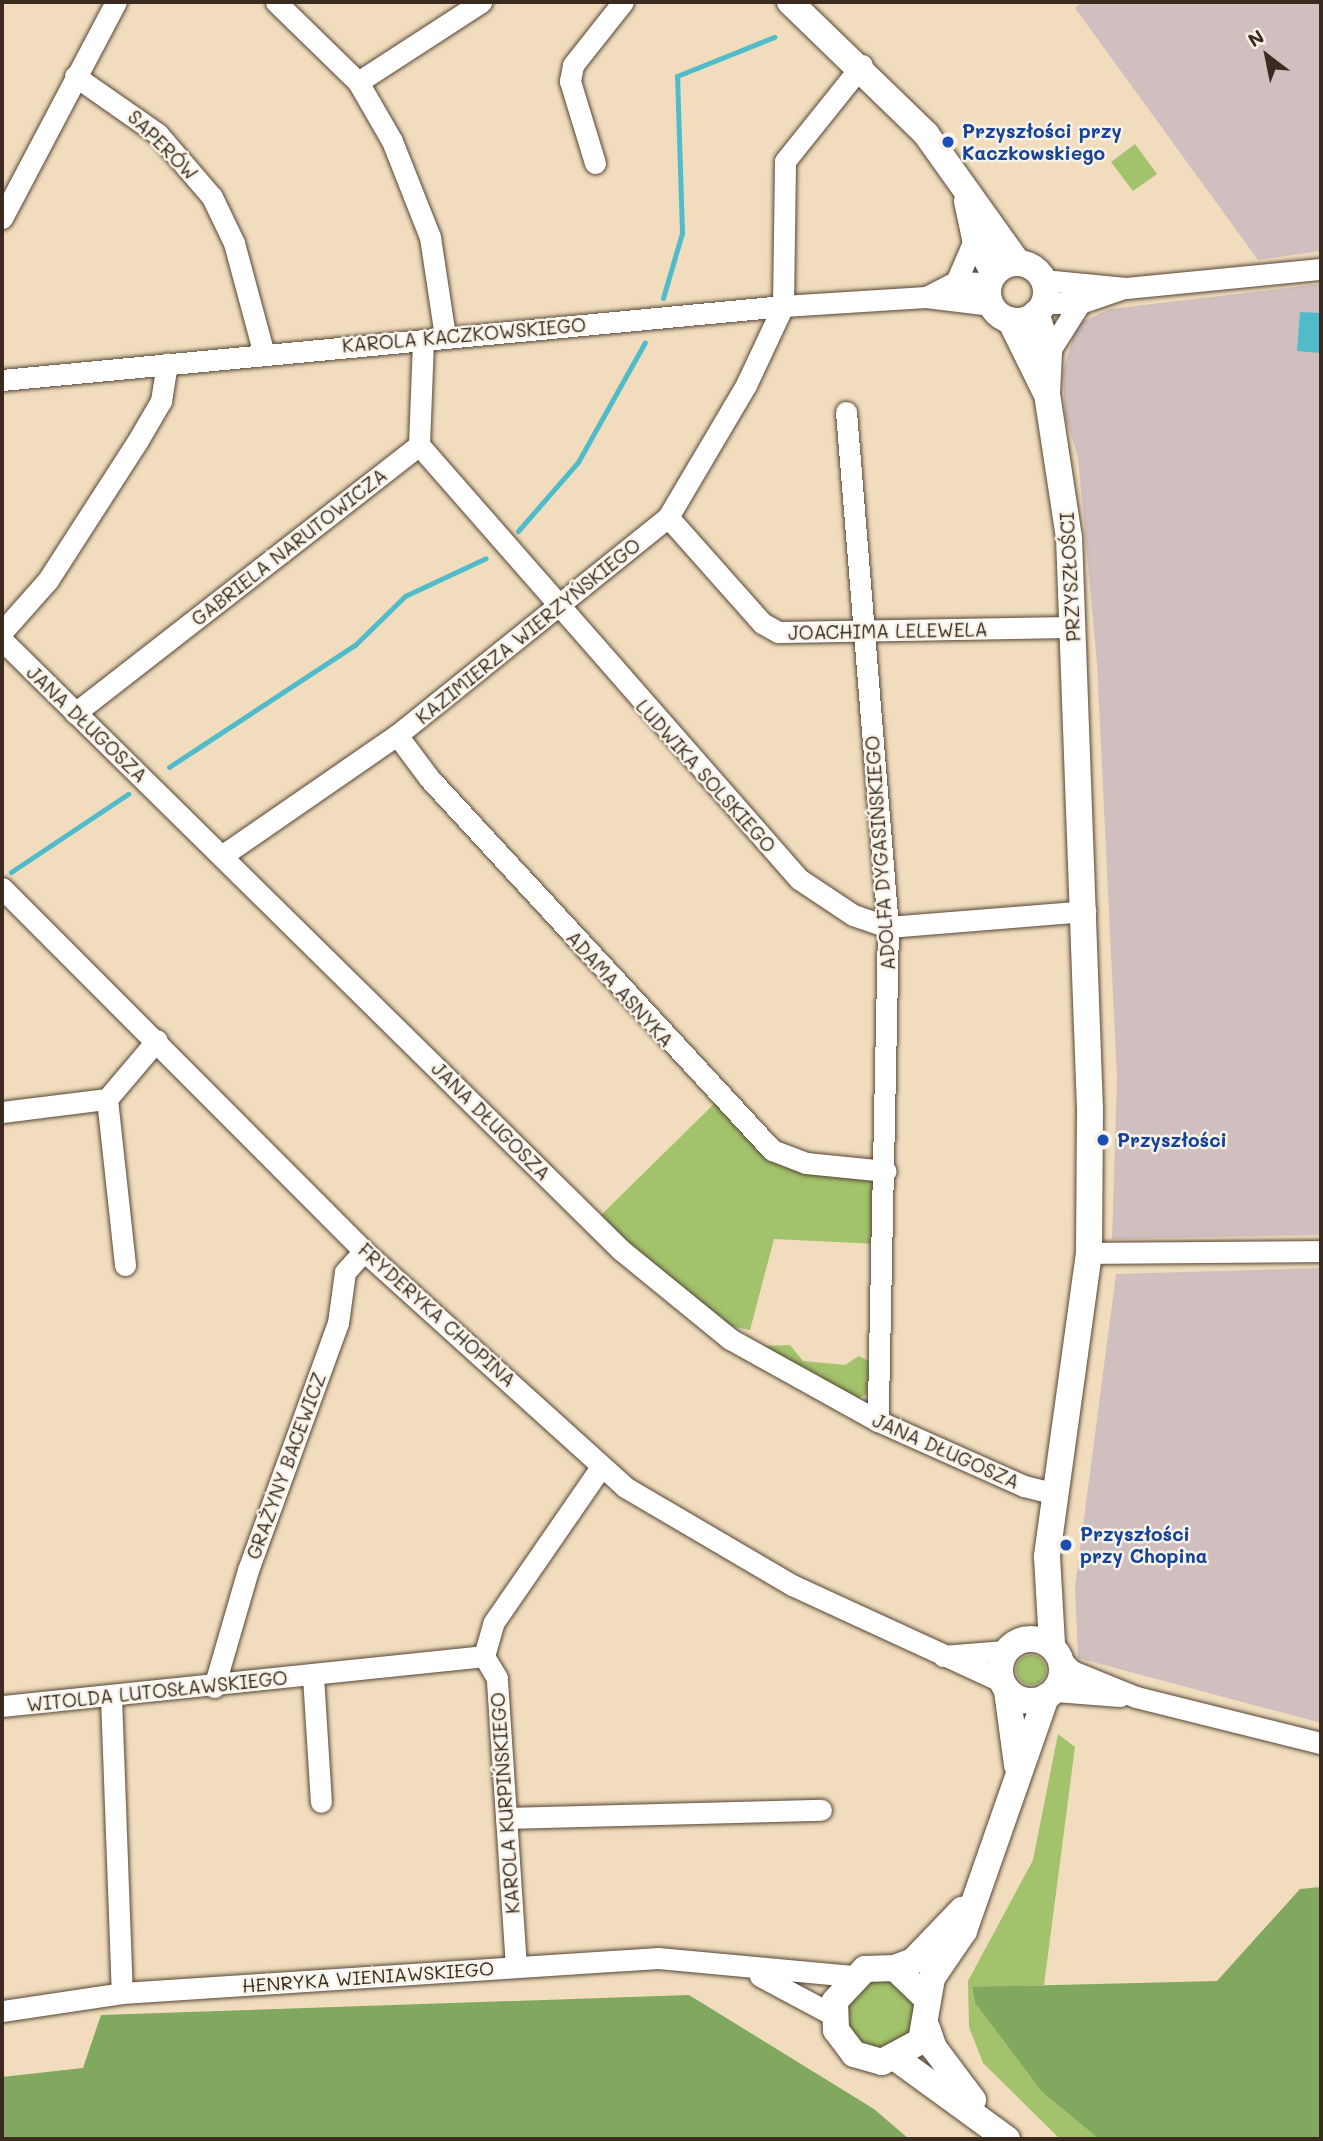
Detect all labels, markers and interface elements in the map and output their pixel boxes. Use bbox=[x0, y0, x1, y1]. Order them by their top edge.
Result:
north arrow bbox=[1232, 21, 1302, 91]
text: N bbox=[1243, 23, 1268, 52]
street label: SAPERÓW bbox=[123, 105, 203, 185]
place label: Przyszłości przy Kaczkowskiego bbox=[962, 120, 1122, 164]
marker: Przyszłości przy Kaczkowskiego bbox=[940, 134, 956, 150]
street label: KAROLA KACZKOWSKIEGO bbox=[341, 313, 587, 357]
street label: GABRIELA NARUTOWICZA bbox=[187, 464, 391, 630]
street label: PRZYSZŁOŚCI bbox=[1055, 512, 1085, 642]
street label: KAZIMIERZA WIERZYŃSKIEGO bbox=[411, 533, 645, 729]
street label: JOACHIMA LELEWELA bbox=[788, 618, 988, 644]
street label: JANA DŁUGOSZA bbox=[22, 661, 152, 787]
street label: LUDWIKA SOLSKIEGO bbox=[631, 695, 781, 857]
street label: ADOLFA DYGASIŃSKIEGO bbox=[860, 735, 900, 971]
street label: ADAMA ASNYKA bbox=[562, 926, 678, 1052]
street label: JANA DŁUGOSZA bbox=[427, 1057, 555, 1185]
place label: Przyszłości bbox=[1117, 1129, 1227, 1151]
marker: Przyszłości bbox=[1095, 1132, 1111, 1148]
street label: FRYDERYKA CHOPINA bbox=[354, 1238, 520, 1392]
street label: GRAŻYNY BACEWICZ bbox=[242, 1370, 330, 1562]
street label: JANA DŁUGOSZA bbox=[869, 1408, 1023, 1494]
place label: Przyszłości przy Chopina bbox=[1080, 1523, 1207, 1567]
marker: Przyszłości przy Chopina bbox=[1058, 1537, 1074, 1553]
street label: WITOLDA LUTOSŁAWSKIEGO bbox=[25, 1666, 289, 1716]
street label: KAROLA KURPIŃSKIEGO bbox=[486, 1691, 524, 1915]
street label: HENRYKA WIENIAWSKIEGO bbox=[241, 1957, 495, 1997]

